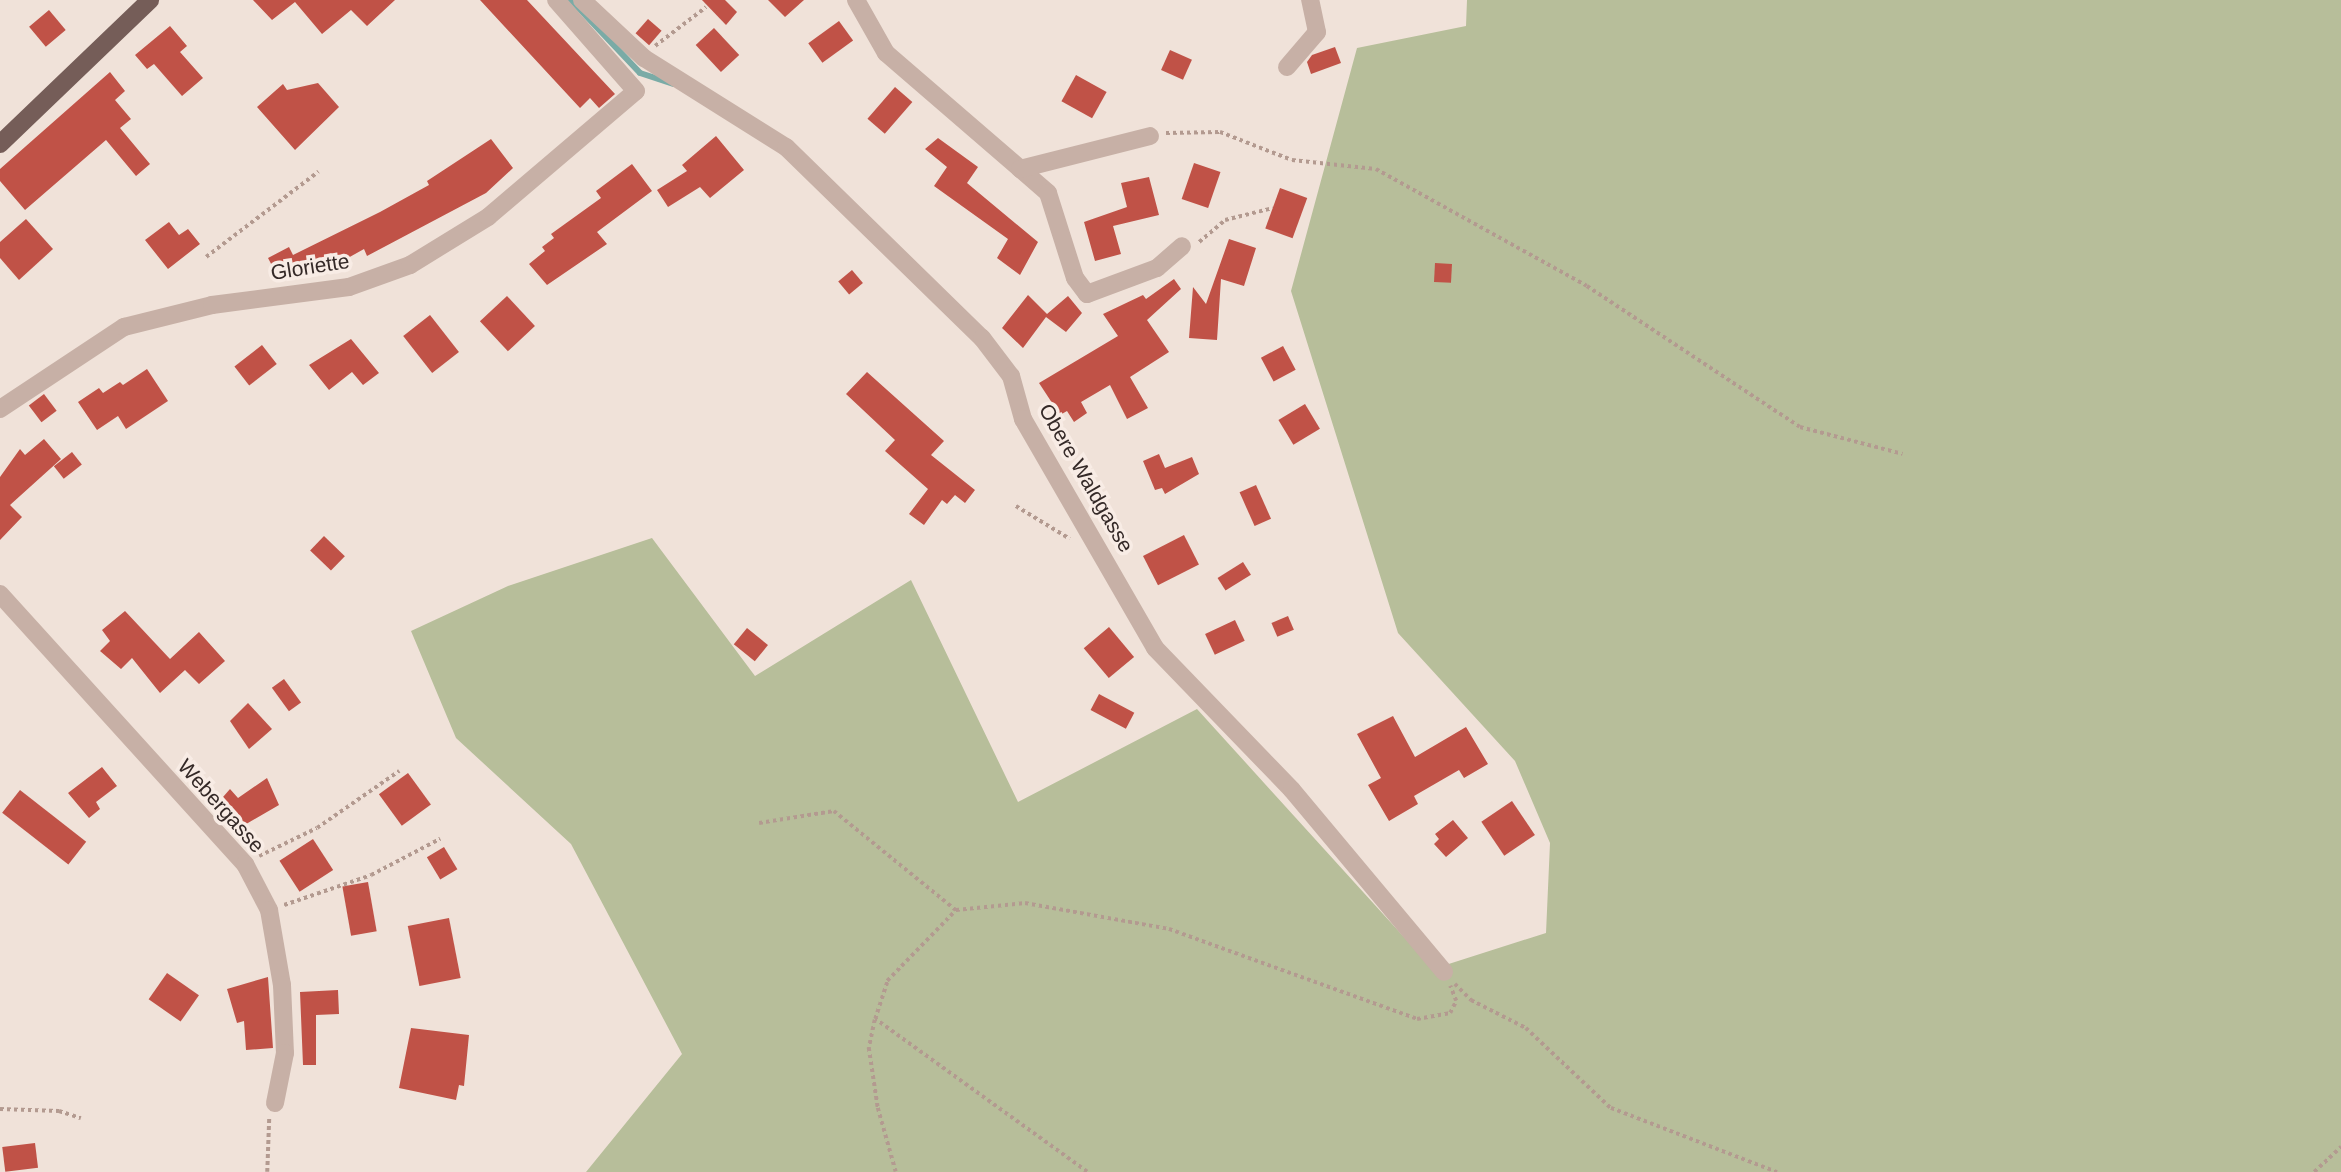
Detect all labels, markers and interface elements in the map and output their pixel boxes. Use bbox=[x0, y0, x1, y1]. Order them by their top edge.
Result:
street label: Gloriette bbox=[269, 248, 351, 286]
street label: Obere Waldgasse bbox=[1033, 399, 1139, 557]
street label: Webergasse bbox=[172, 754, 270, 858]

